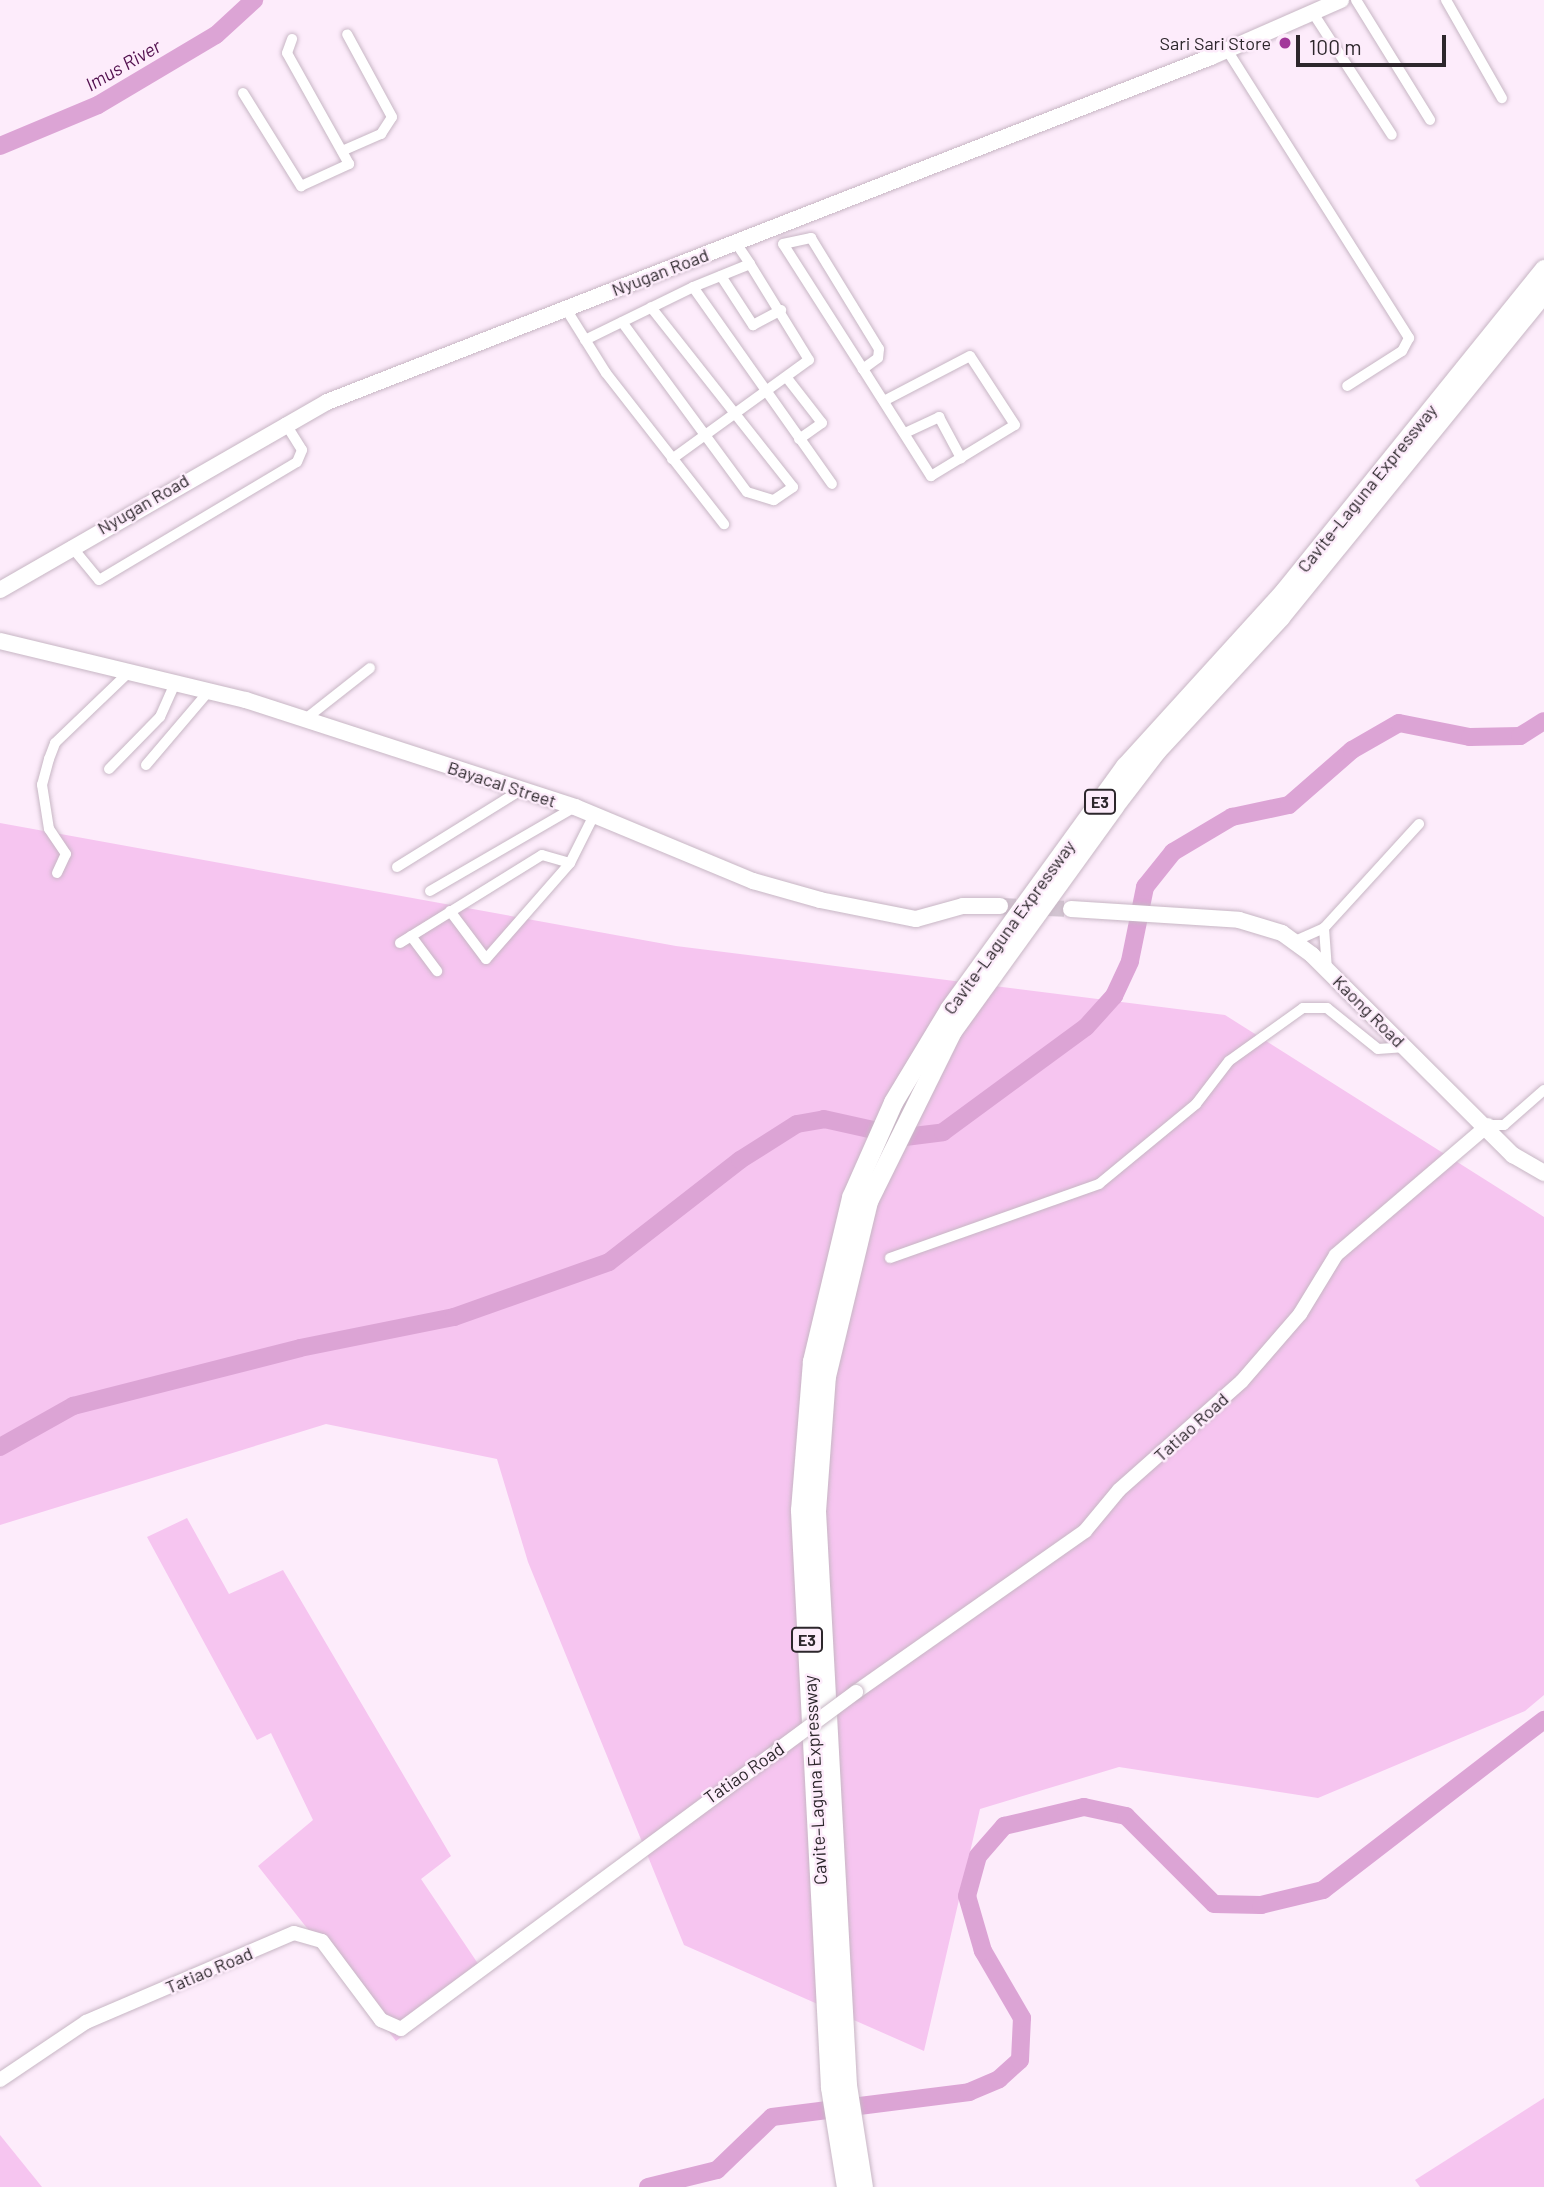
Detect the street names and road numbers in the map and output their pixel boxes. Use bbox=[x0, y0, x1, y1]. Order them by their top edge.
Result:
street label: Nyugan Road bbox=[608, 244, 712, 300]
street label: Cavite–Laguna Expressway bbox=[1292, 400, 1442, 576]
street label: Nyugan Road bbox=[93, 469, 193, 539]
street label: Bayacal Street bbox=[445, 756, 559, 812]
road number: E3 bbox=[1082, 790, 1118, 814]
street label: Cavite–Laguna Expressway bbox=[938, 836, 1080, 1018]
street label: Kaong Road bbox=[1329, 971, 1409, 1051]
street label: Tatiao Road bbox=[1149, 1388, 1233, 1466]
road number: E3 bbox=[790, 1628, 824, 1652]
street label: Cavite–Laguna Expressway bbox=[799, 1674, 831, 1886]
street label: Tatiao Road bbox=[700, 1738, 788, 1808]
street label: Tatiao Road bbox=[162, 1942, 256, 1998]

